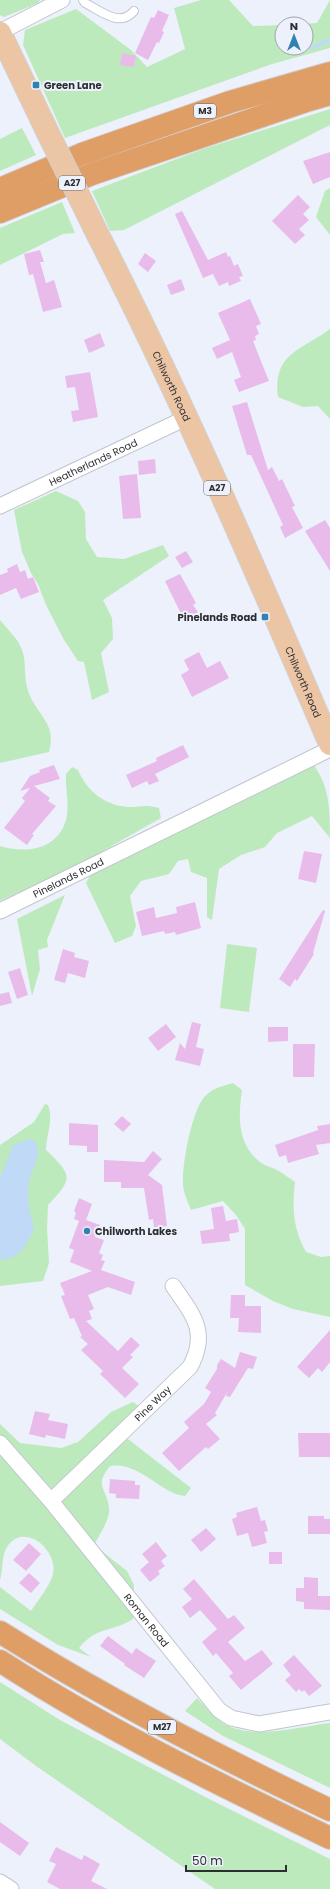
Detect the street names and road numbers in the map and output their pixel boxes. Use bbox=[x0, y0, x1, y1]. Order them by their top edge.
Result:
road number: M3 bbox=[194, 104, 216, 118]
road number: A27 bbox=[59, 176, 85, 190]
street label: Chilworth Road bbox=[149, 348, 195, 424]
street label: Heatherlands Road bbox=[46, 435, 140, 489]
road number: A27 bbox=[204, 481, 230, 495]
street label: Chilworth Road bbox=[282, 644, 325, 720]
street label: Pinelands Road bbox=[30, 854, 106, 901]
street label: Pine Way bbox=[131, 1382, 174, 1424]
street label: Roman Road bbox=[121, 1590, 173, 1650]
road number: M27 bbox=[148, 1720, 176, 1734]

